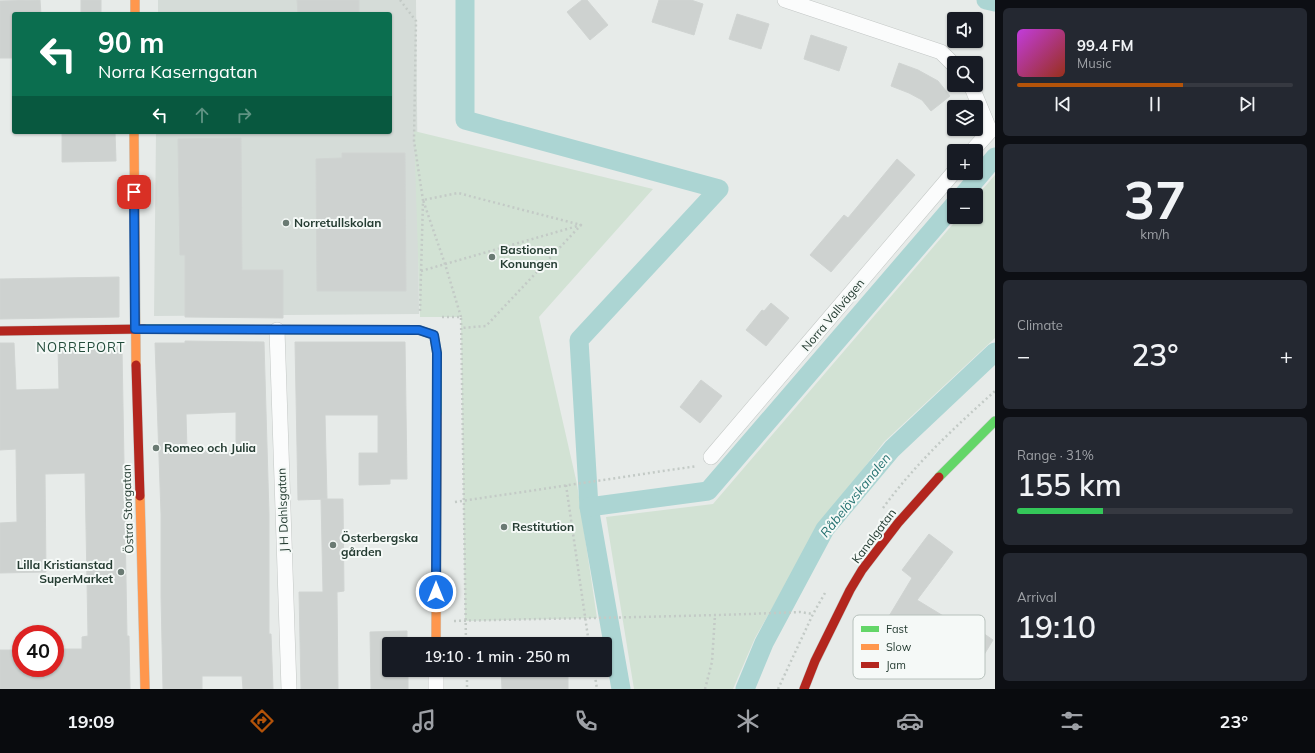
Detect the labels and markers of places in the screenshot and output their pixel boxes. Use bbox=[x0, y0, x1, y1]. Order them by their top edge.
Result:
pin bbox=[117, 175, 151, 209]
place label: Norretullskolan bbox=[294, 215, 381, 230]
marker: Norretullskolan bbox=[281, 218, 291, 228]
place label: Bastionen Konungen bbox=[500, 242, 558, 271]
marker: Bastionen Konungen bbox=[487, 252, 497, 262]
place label: Romeo och Julia bbox=[164, 440, 256, 455]
marker: Romeo och Julia bbox=[151, 443, 161, 453]
place label: Restitution bbox=[512, 519, 574, 534]
marker: Restitution bbox=[499, 522, 509, 532]
place label: Österbergska gården bbox=[341, 530, 418, 559]
marker: Österbergska gården bbox=[328, 540, 338, 550]
place label: Lilla Kristianstad SuperMarket bbox=[17, 557, 113, 586]
marker: Lilla Kristianstad SuperMarket bbox=[116, 567, 126, 577]

